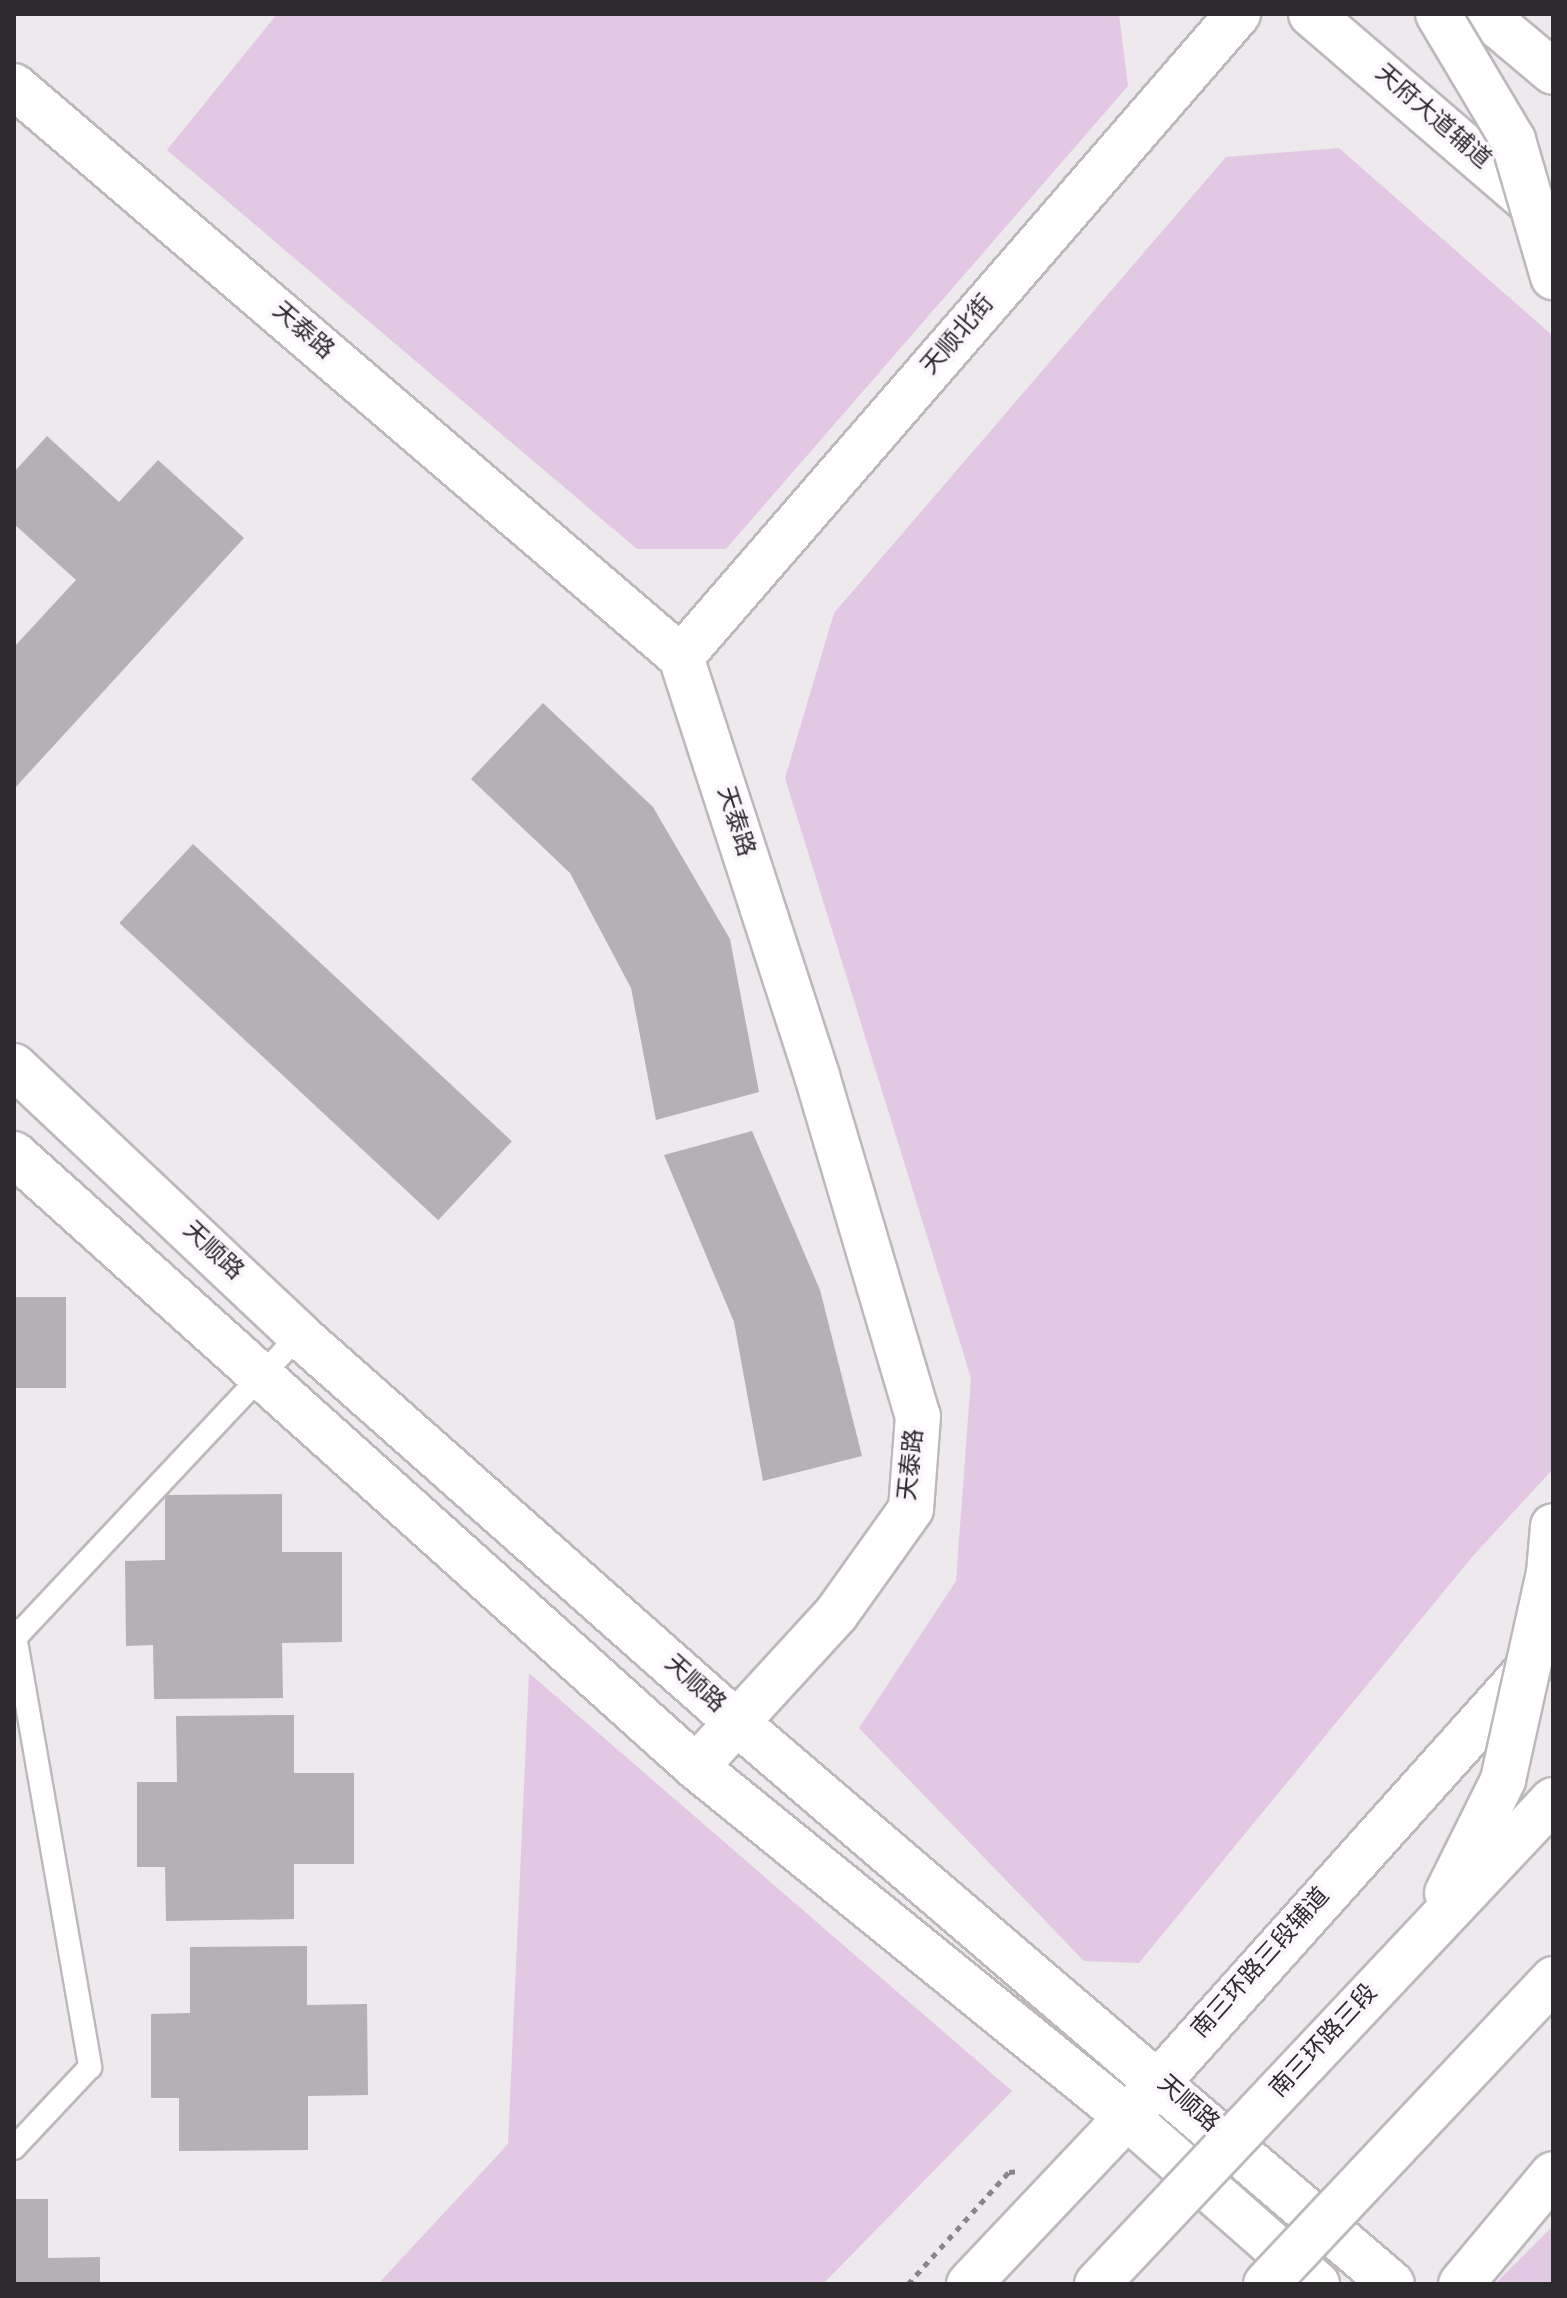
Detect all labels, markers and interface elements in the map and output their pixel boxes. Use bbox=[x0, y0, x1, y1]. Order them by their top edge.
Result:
street label: 天府大道辅道 bbox=[1368, 60, 1496, 176]
street label: 天顺北街 bbox=[917, 290, 1001, 382]
street label: 天泰路 bbox=[265, 298, 339, 366]
street label: 天泰路 bbox=[709, 783, 759, 861]
street label: 天顺路 bbox=[176, 1217, 248, 1287]
street label: 天泰路 bbox=[895, 1428, 931, 1502]
street label: 天顺路 bbox=[658, 1650, 730, 1720]
street label: 南三环路三段辅道 bbox=[1187, 1883, 1337, 2045]
street label: 南三环路三段 bbox=[1265, 1980, 1385, 2104]
street label: 天顺路 bbox=[1150, 2071, 1224, 2139]

